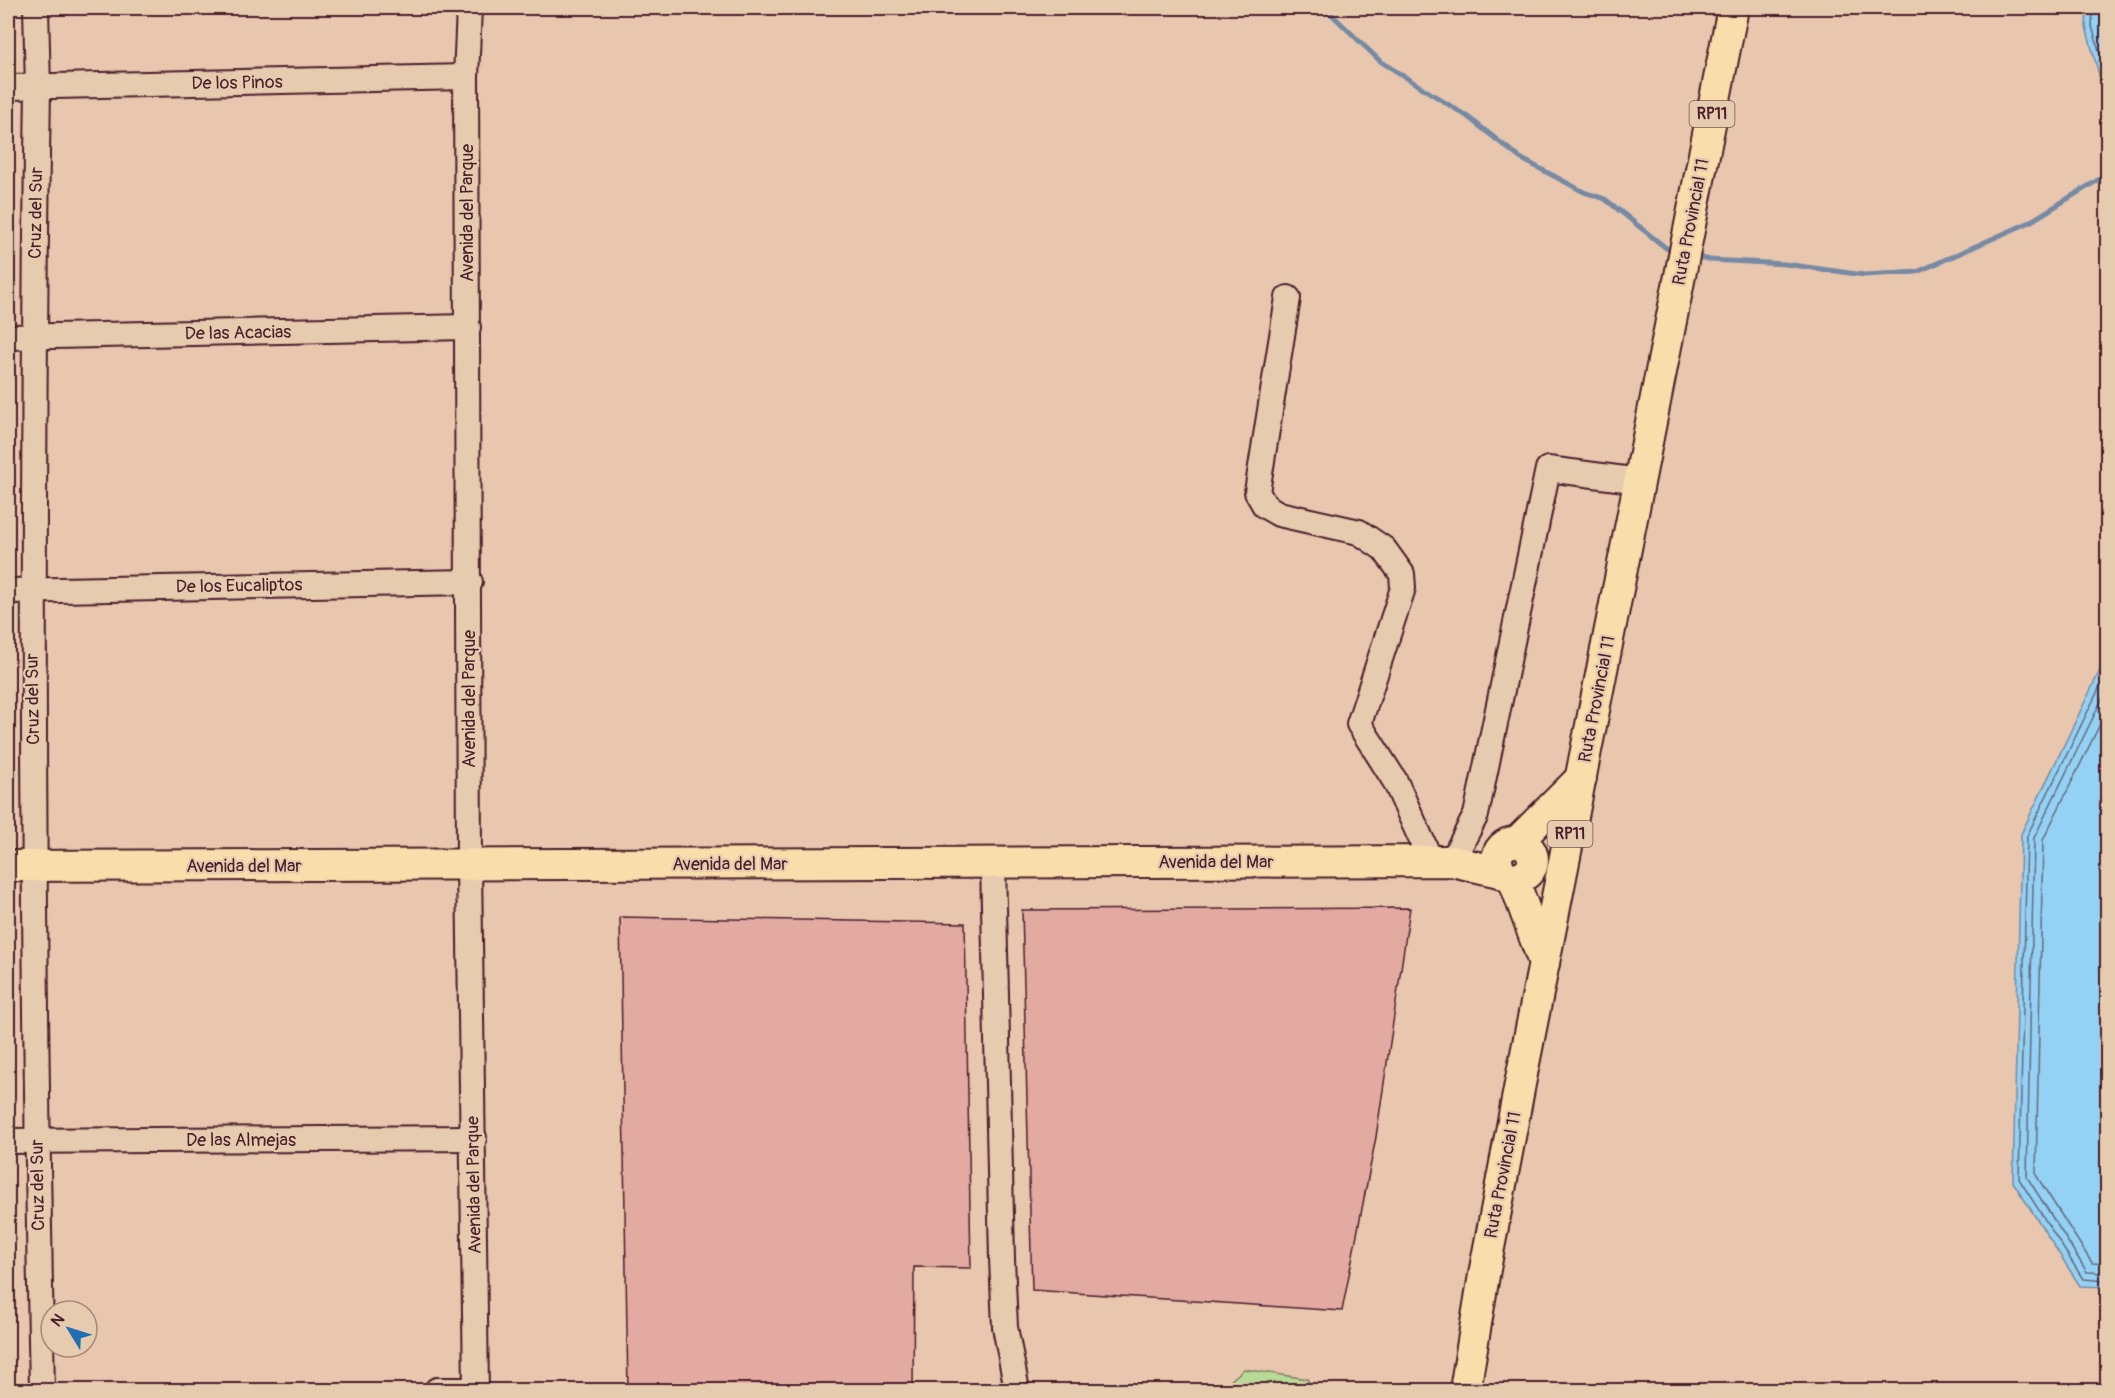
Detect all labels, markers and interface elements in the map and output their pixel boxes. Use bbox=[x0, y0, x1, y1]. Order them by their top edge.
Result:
street label: De los Pinos bbox=[191, 71, 283, 95]
road number: RP11 bbox=[1690, 101, 1734, 127]
street label: Avenida del Parque bbox=[456, 144, 479, 282]
street label: Ruta Provincial 11 bbox=[1667, 157, 1715, 287]
street label: Cruz del Sur bbox=[24, 166, 48, 259]
street label: De las Acacias bbox=[184, 321, 292, 345]
street label: De los Eucaliptos bbox=[175, 573, 303, 599]
street label: Avenida del Parque bbox=[458, 630, 481, 768]
street label: Ruta Provincial 11 bbox=[1573, 634, 1621, 764]
street label: Cruz del Sur bbox=[21, 652, 45, 745]
road number: RP11 bbox=[1548, 821, 1592, 847]
street label: Avenida del Mar bbox=[1158, 851, 1274, 874]
street label: Avenida del Mar bbox=[672, 853, 788, 876]
street label: Avenida del Mar bbox=[186, 855, 302, 878]
street label: Ruta Provincial 11 bbox=[1479, 1110, 1527, 1240]
street label: Avenida del Parque bbox=[461, 1116, 487, 1254]
street label: De las Almejas bbox=[186, 1129, 296, 1152]
street label: Cruz del Sur bbox=[26, 1138, 50, 1231]
north arrow bbox=[39, 1299, 99, 1359]
text: N bbox=[47, 1310, 69, 1331]

